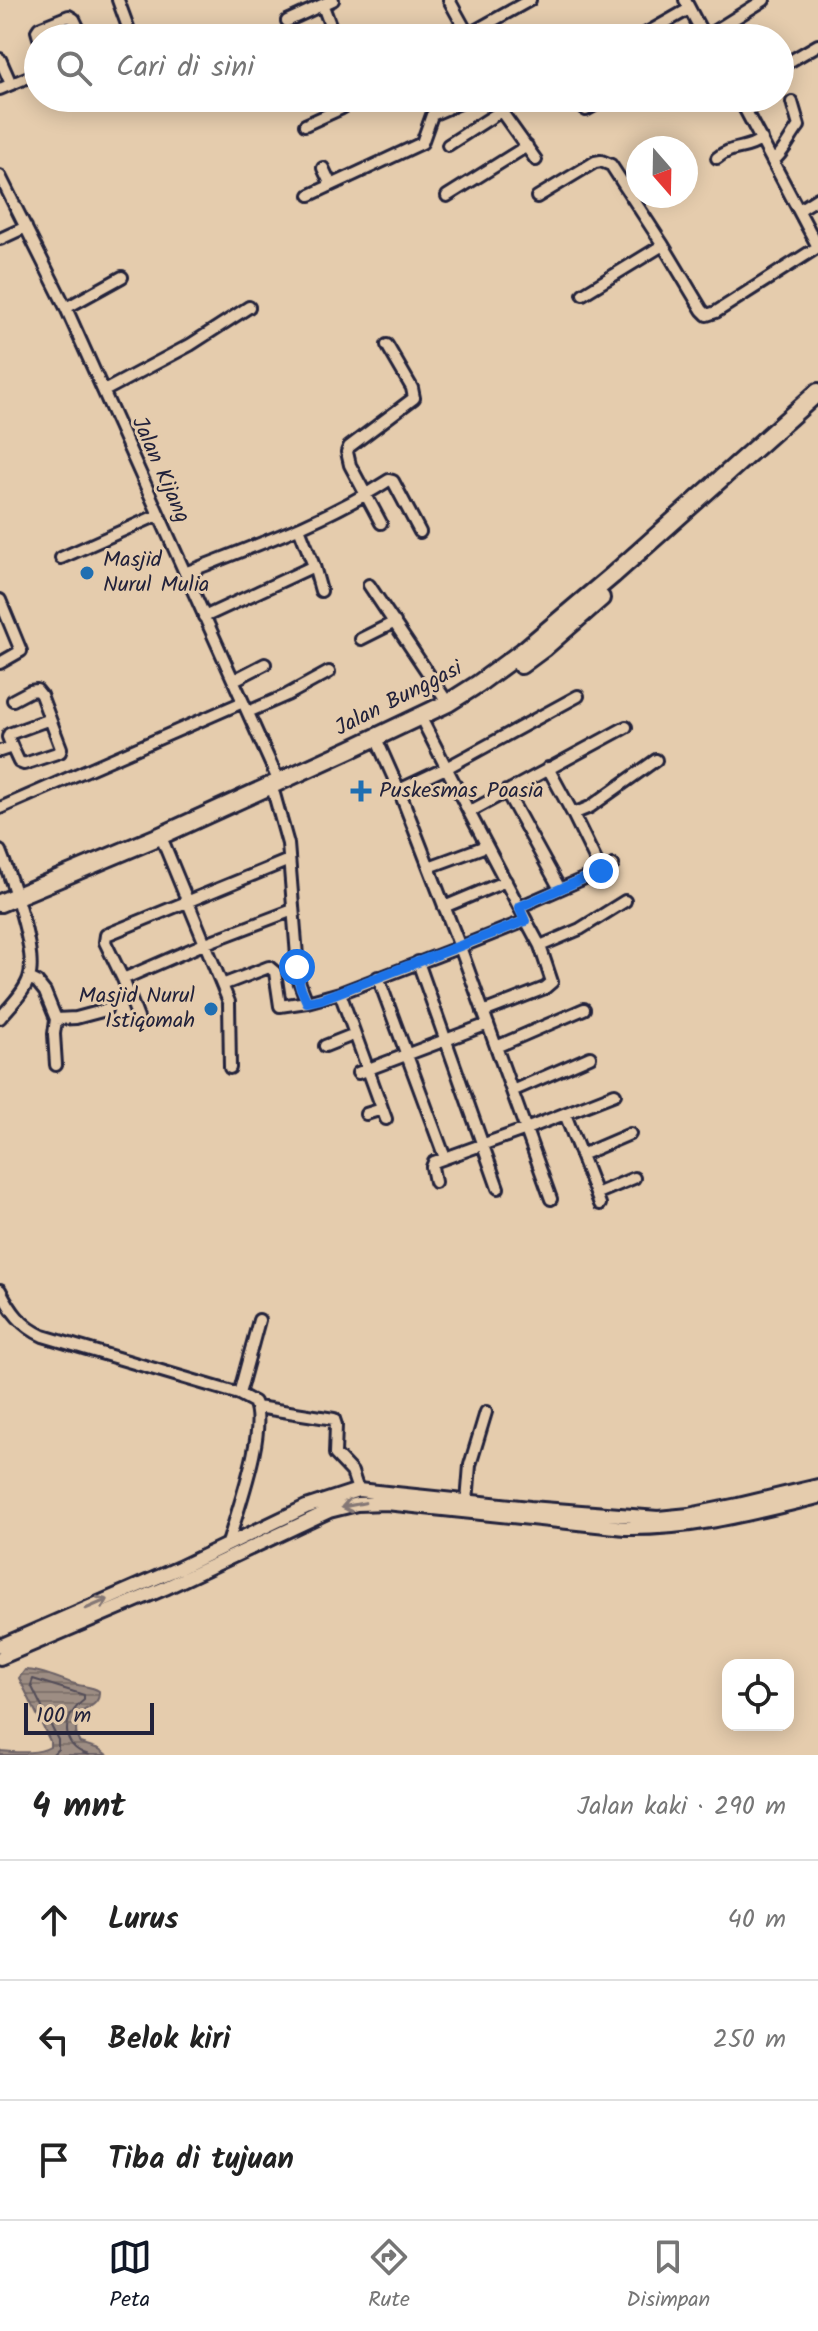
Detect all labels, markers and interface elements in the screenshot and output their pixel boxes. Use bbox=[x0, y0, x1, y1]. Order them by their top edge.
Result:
search box bbox=[24, 24, 794, 112]
text: Cari di sini bbox=[116, 44, 254, 92]
icon: search bbox=[52, 46, 96, 90]
north arrow bbox=[626, 136, 698, 208]
street label: Jalan Kijang bbox=[121, 411, 199, 529]
place label: Masjid Nurul Mulia bbox=[103, 543, 209, 603]
marker: Masjid Nurul Mulia bbox=[78, 564, 96, 582]
street label: Jalan Bunggasi bbox=[329, 652, 470, 746]
place label: Puskesmas Poasia bbox=[379, 774, 544, 809]
marker: Puskesmas Poasia bbox=[350, 780, 372, 802]
route end bbox=[583, 853, 619, 889]
route start bbox=[279, 949, 315, 985]
place label: Masjid Nurul Istiqomah bbox=[79, 979, 196, 1039]
marker: Masjid Nurul Istiqomah bbox=[202, 1000, 220, 1018]
one-way arrow bbox=[341, 1499, 366, 1514]
one-way arrow bbox=[85, 1596, 109, 1611]
map controls bbox=[722, 1659, 794, 1731]
button: locate bbox=[722, 1659, 794, 1731]
scale bar bbox=[24, 1699, 154, 1735]
text: 100 m bbox=[36, 1699, 91, 1734]
text: 4 mnt bbox=[32, 1780, 126, 1834]
text: Jalan kaki · 290 m bbox=[577, 1786, 786, 1828]
text: Lurus bbox=[108, 1896, 178, 1944]
icon: ahead bbox=[32, 1898, 76, 1942]
text: 40 m bbox=[728, 1899, 786, 1941]
text: Belok kiri bbox=[108, 2016, 231, 2064]
icon: left bbox=[32, 2018, 76, 2062]
text: 250 m bbox=[713, 2019, 786, 2061]
text: Tiba di tujuan bbox=[108, 2136, 294, 2184]
icon: arrive bbox=[32, 2138, 76, 2182]
tab: Peta bbox=[108, 2235, 152, 2318]
tab: Rute bbox=[367, 2235, 411, 2318]
tab: Disimpan bbox=[626, 2235, 710, 2318]

